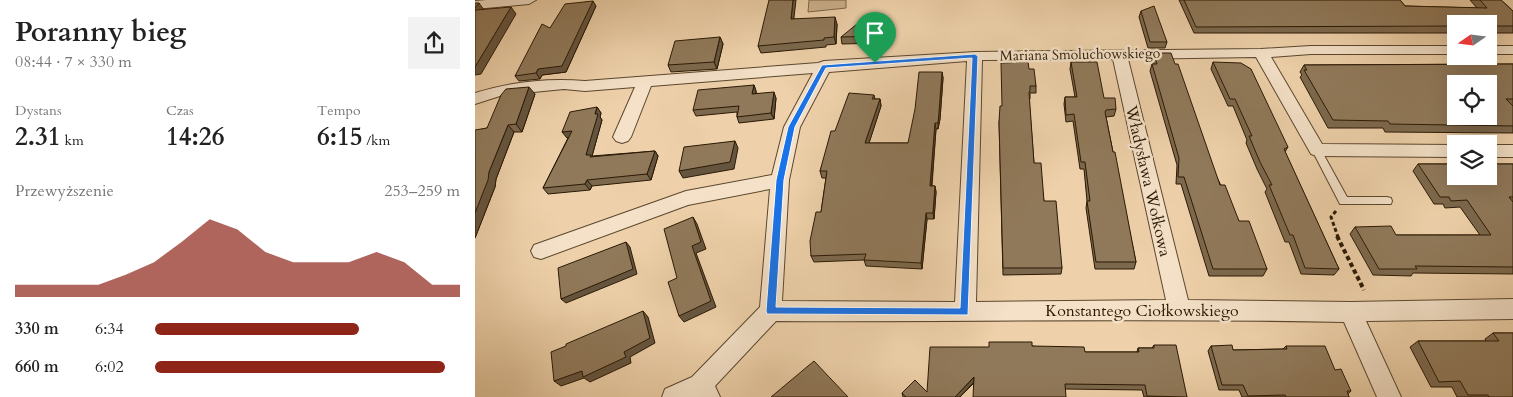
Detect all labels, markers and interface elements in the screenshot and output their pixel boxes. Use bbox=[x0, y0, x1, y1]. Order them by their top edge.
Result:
pin bbox=[854, 12, 896, 63]
text: Poranny bieg bbox=[15, 13, 186, 51]
north arrow bbox=[1447, 15, 1497, 65]
map controls bbox=[1447, 15, 1497, 185]
button: share bbox=[408, 17, 460, 69]
icon: arrive bbox=[861, 19, 889, 47]
street label: Mariana Smoluchowskiego bbox=[1000, 44, 1161, 65]
text: 08:44 · 7 × 330 m bbox=[15, 51, 132, 73]
button: locate bbox=[1447, 75, 1497, 125]
text: Dystans bbox=[15, 101, 62, 120]
text: Czas bbox=[166, 101, 194, 120]
text: Tempo bbox=[317, 101, 360, 120]
street label: Władysława Wołkowa bbox=[1120, 103, 1176, 259]
text: 2.31 bbox=[15, 120, 61, 154]
text: 14:26 bbox=[166, 120, 224, 154]
text: 6:15 bbox=[317, 120, 363, 154]
text: km bbox=[61, 131, 84, 150]
text: /km bbox=[363, 131, 390, 150]
button: layers bbox=[1447, 135, 1497, 185]
text: Przewyższenie bbox=[15, 180, 114, 202]
text: 253–259 m bbox=[384, 180, 460, 202]
street label: Konstantego Ciołkowskiego bbox=[1045, 300, 1239, 322]
text: 330 m bbox=[15, 318, 59, 340]
text: 6:34 bbox=[95, 318, 124, 340]
text: 660 m bbox=[15, 356, 59, 378]
text: 6:02 bbox=[95, 356, 124, 378]

